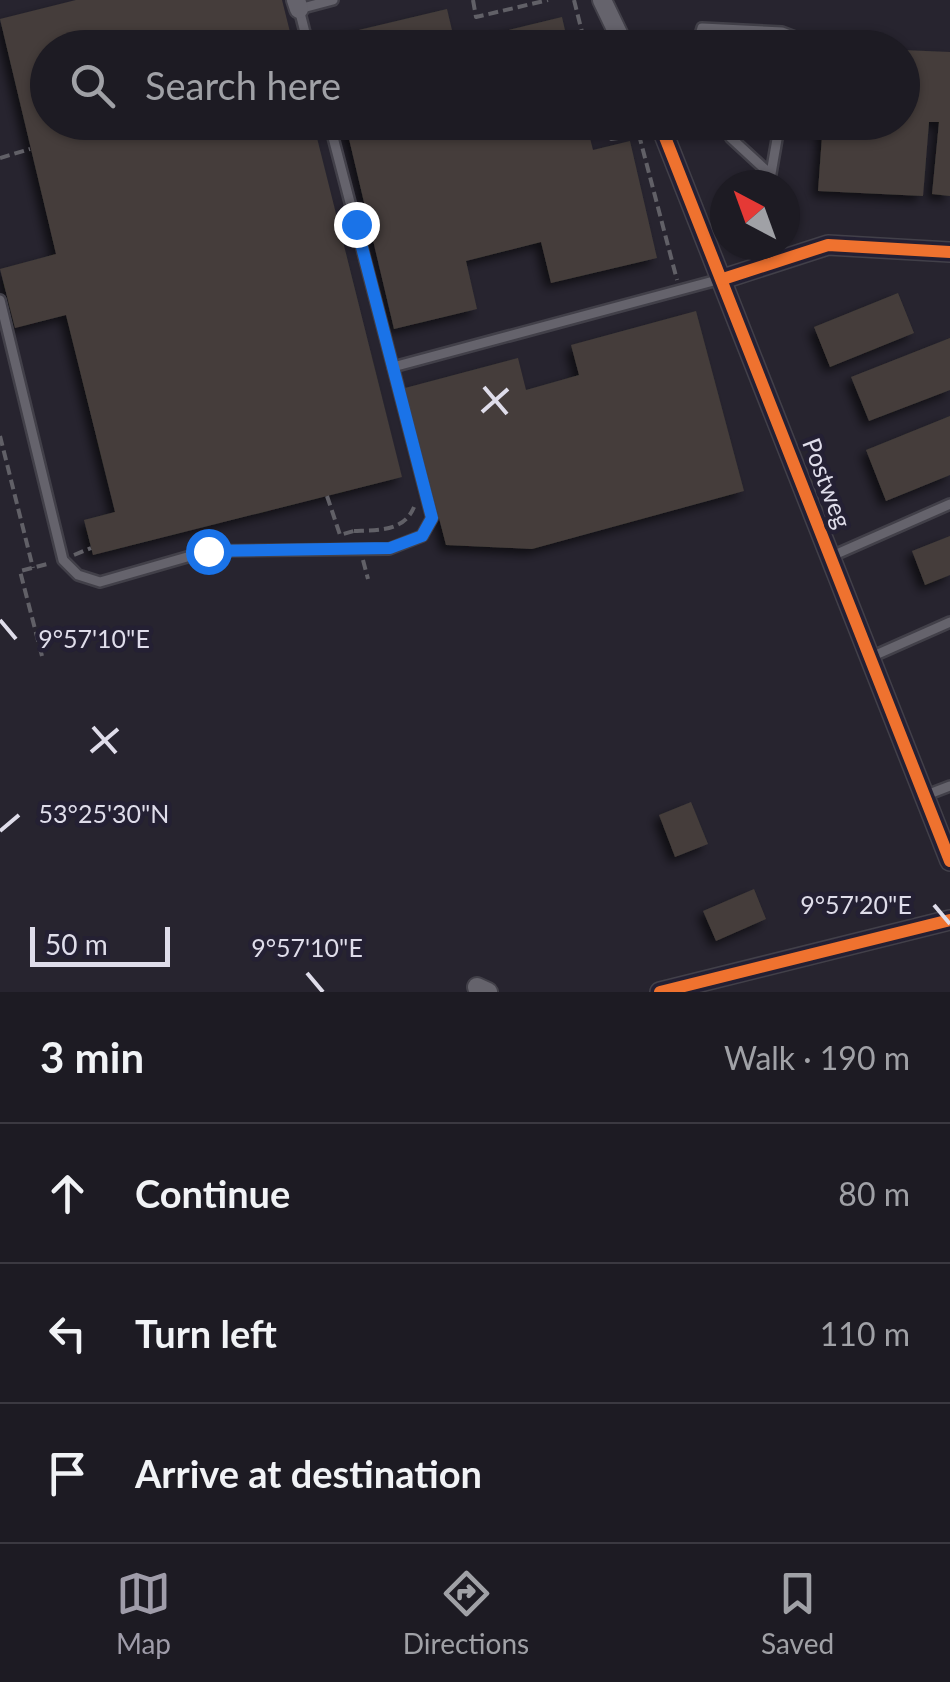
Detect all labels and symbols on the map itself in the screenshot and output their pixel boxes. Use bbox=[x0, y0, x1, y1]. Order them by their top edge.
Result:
north arrow bbox=[710, 170, 800, 260]
route end bbox=[334, 202, 380, 248]
street label: Postweg bbox=[797, 433, 859, 532]
route start bbox=[186, 529, 232, 575]
text: 9°57'10"E bbox=[38, 623, 150, 653]
text: 53°25'30"N bbox=[39, 798, 169, 828]
text: 9°57'20"E bbox=[800, 889, 912, 919]
scale bar bbox=[30, 922, 170, 966]
text: 9°57'10"E bbox=[251, 932, 363, 962]

